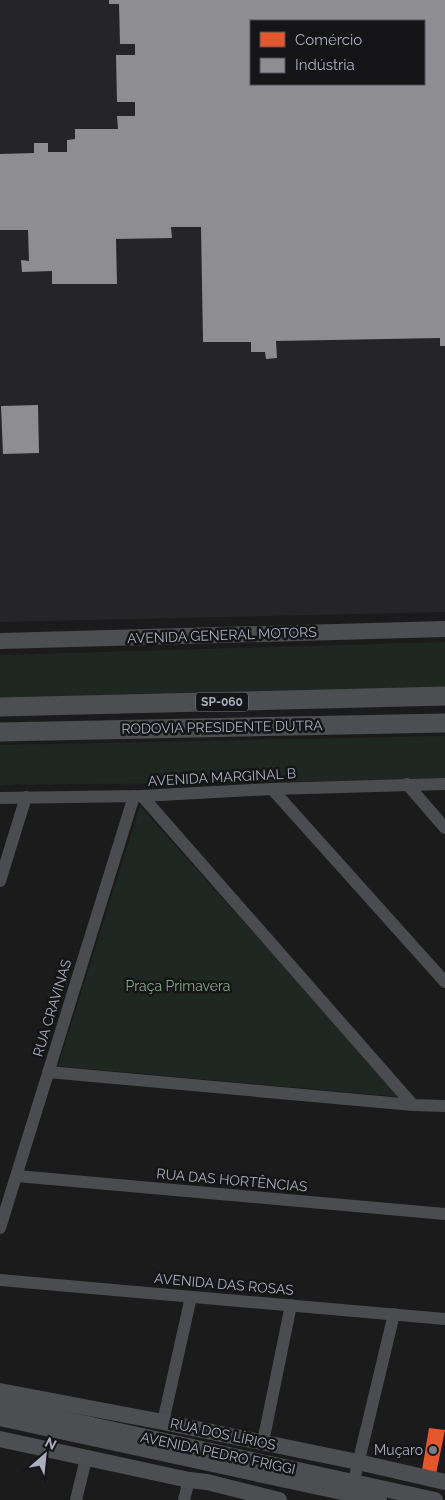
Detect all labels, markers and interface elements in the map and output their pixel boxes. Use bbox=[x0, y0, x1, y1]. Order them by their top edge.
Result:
legend bbox=[250, 20, 425, 85]
text: Comércio bbox=[295, 31, 362, 49]
text: Indústria bbox=[295, 56, 355, 74]
street label: AVENIDA GENERAL MOTORS bbox=[127, 624, 318, 646]
road number: SP-060 bbox=[196, 692, 248, 712]
street label: RODOVIA PRESIDENTE DUTRA bbox=[121, 717, 323, 737]
street label: AVENIDA MARGINAL B bbox=[147, 765, 297, 789]
street label: RUA CRAVINAS bbox=[30, 957, 75, 1059]
park label: Praça Primavera bbox=[126, 978, 231, 994]
street label: RUA DAS HORTÊNCIAS bbox=[156, 1164, 309, 1195]
street label: AVENIDA DAS ROSAS bbox=[154, 1270, 295, 1298]
street label: RUA DOS LÍRIOS bbox=[169, 1414, 278, 1453]
street label: AVENIDA PEDRO FRIGGI bbox=[139, 1429, 297, 1477]
north arrow bbox=[20, 1430, 70, 1480]
text: N bbox=[43, 1434, 59, 1453]
place label: Muçaro bbox=[374, 1442, 423, 1458]
marker: Muçaro bbox=[427, 1444, 439, 1456]

